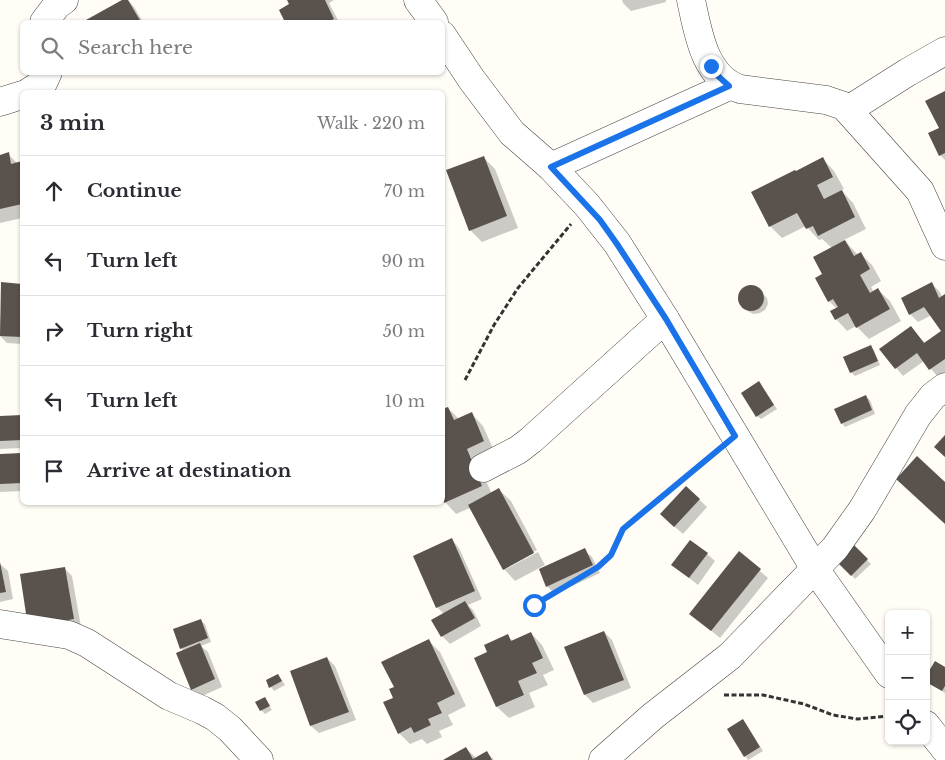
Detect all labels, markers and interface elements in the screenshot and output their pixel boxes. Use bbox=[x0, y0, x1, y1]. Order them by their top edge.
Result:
search box bbox=[20, 20, 445, 75]
icon: search bbox=[38, 34, 66, 62]
text: Search here bbox=[78, 36, 193, 59]
route end bbox=[700, 55, 723, 78]
text: 3 min bbox=[40, 110, 105, 136]
text: Walk · 220 m bbox=[317, 113, 425, 133]
icon: ahead bbox=[40, 177, 68, 205]
text: Continue bbox=[87, 179, 182, 202]
text: 70 m bbox=[384, 181, 425, 201]
icon: left bbox=[40, 247, 68, 275]
text: Turn left bbox=[87, 249, 178, 272]
text: 90 m bbox=[382, 251, 425, 271]
icon: right bbox=[40, 317, 68, 345]
text: Turn right bbox=[87, 319, 193, 342]
text: 50 m bbox=[383, 321, 425, 341]
icon: left bbox=[40, 387, 68, 415]
text: Turn left bbox=[87, 389, 178, 412]
text: 10 m bbox=[385, 391, 425, 411]
icon: arrive bbox=[40, 457, 68, 485]
text: Arrive at destination bbox=[87, 459, 291, 482]
route start bbox=[523, 594, 546, 617]
map controls bbox=[885, 610, 930, 745]
button: + bbox=[885, 610, 930, 655]
button: − bbox=[885, 655, 930, 700]
button: locate bbox=[885, 700, 930, 745]

